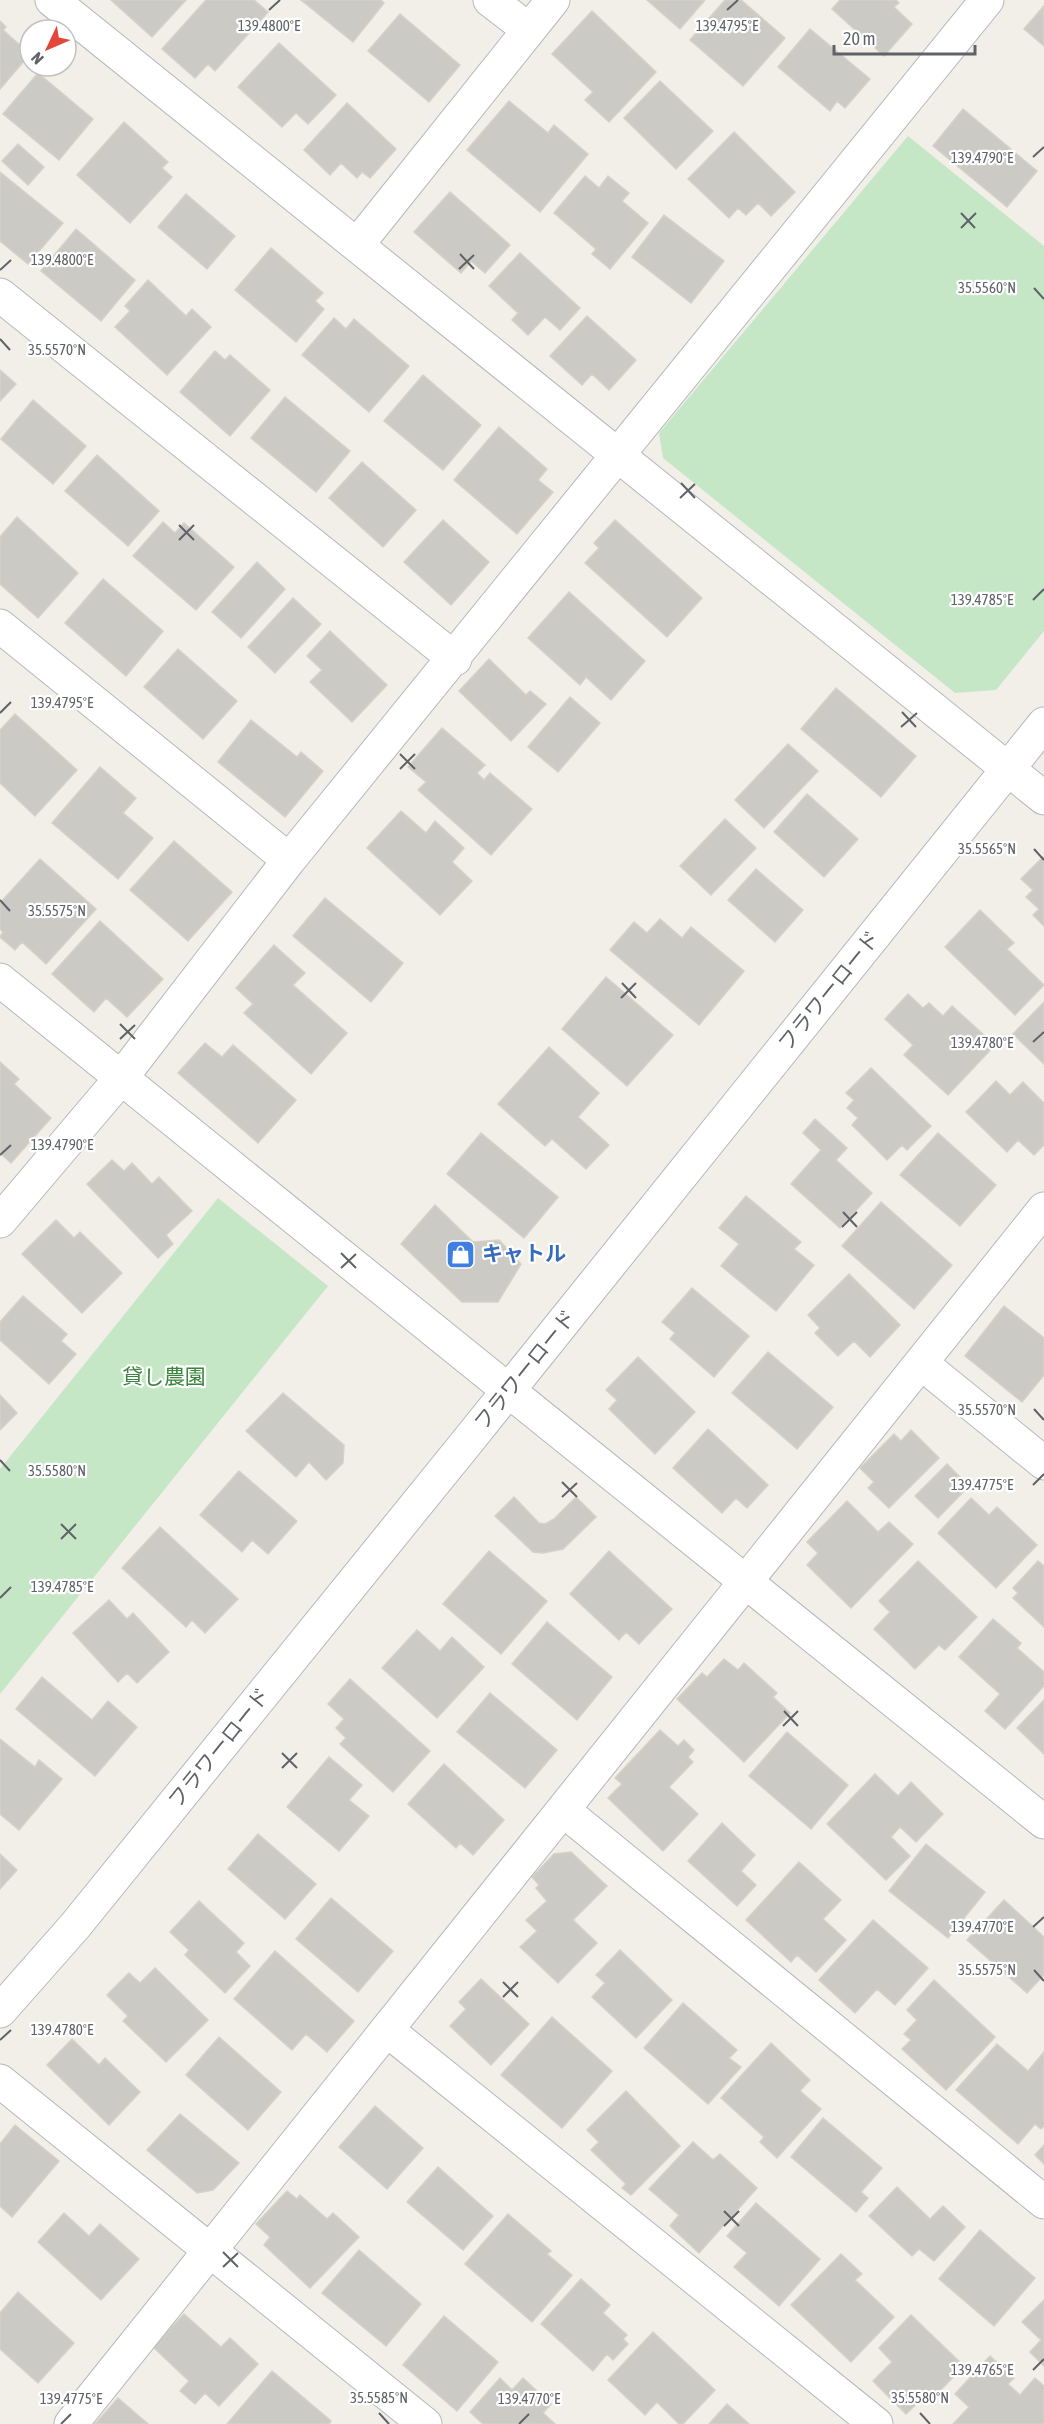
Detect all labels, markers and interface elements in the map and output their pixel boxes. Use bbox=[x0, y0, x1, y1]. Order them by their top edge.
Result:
text: 139.4800°E bbox=[238, 17, 301, 34]
text: 139.4795°E bbox=[696, 17, 759, 34]
north arrow bbox=[18, 18, 78, 78]
scale bar bbox=[834, 18, 975, 56]
text: 20 m bbox=[843, 28, 875, 49]
text: N bbox=[27, 49, 47, 68]
text: 139.4790°E bbox=[951, 149, 1014, 166]
text: 139.4800°E bbox=[31, 251, 94, 268]
text: 35.5560°N bbox=[958, 279, 1016, 296]
text: 35.5570°N bbox=[28, 341, 86, 358]
text: 139.4785°E bbox=[951, 591, 1014, 608]
text: 139.4795°E bbox=[31, 694, 94, 711]
text: 35.5565°N bbox=[958, 840, 1016, 857]
text: 35.5575°N bbox=[28, 902, 86, 919]
street label: フラワーロード bbox=[773, 926, 884, 1055]
text: 139.4780°E bbox=[951, 1034, 1014, 1051]
text: 139.4790°E bbox=[31, 1136, 94, 1153]
shop icon: キャトル bbox=[445, 1238, 477, 1270]
place label: キャトル bbox=[482, 1241, 566, 1265]
street label: フラワーロード bbox=[469, 1305, 580, 1434]
park label: 貸し農園 bbox=[122, 1364, 206, 1388]
text: 35.5570°N bbox=[958, 1401, 1016, 1418]
text: 35.5580°N bbox=[28, 1462, 86, 1479]
text: 139.4775°E bbox=[951, 1476, 1014, 1493]
text: 139.4785°E bbox=[31, 1578, 94, 1595]
street label: フラワーロード bbox=[163, 1683, 274, 1812]
text: 139.4770°E bbox=[951, 1918, 1014, 1935]
text: 35.5575°N bbox=[958, 1961, 1016, 1978]
text: 139.4780°E bbox=[31, 2021, 94, 2038]
text: 139.4765°E bbox=[951, 2361, 1014, 2378]
text: 35.5585°N bbox=[350, 2389, 408, 2406]
text: 35.5580°N bbox=[891, 2389, 949, 2406]
text: 139.4775°E bbox=[40, 2390, 103, 2407]
text: 139.4770°E bbox=[498, 2390, 561, 2407]

